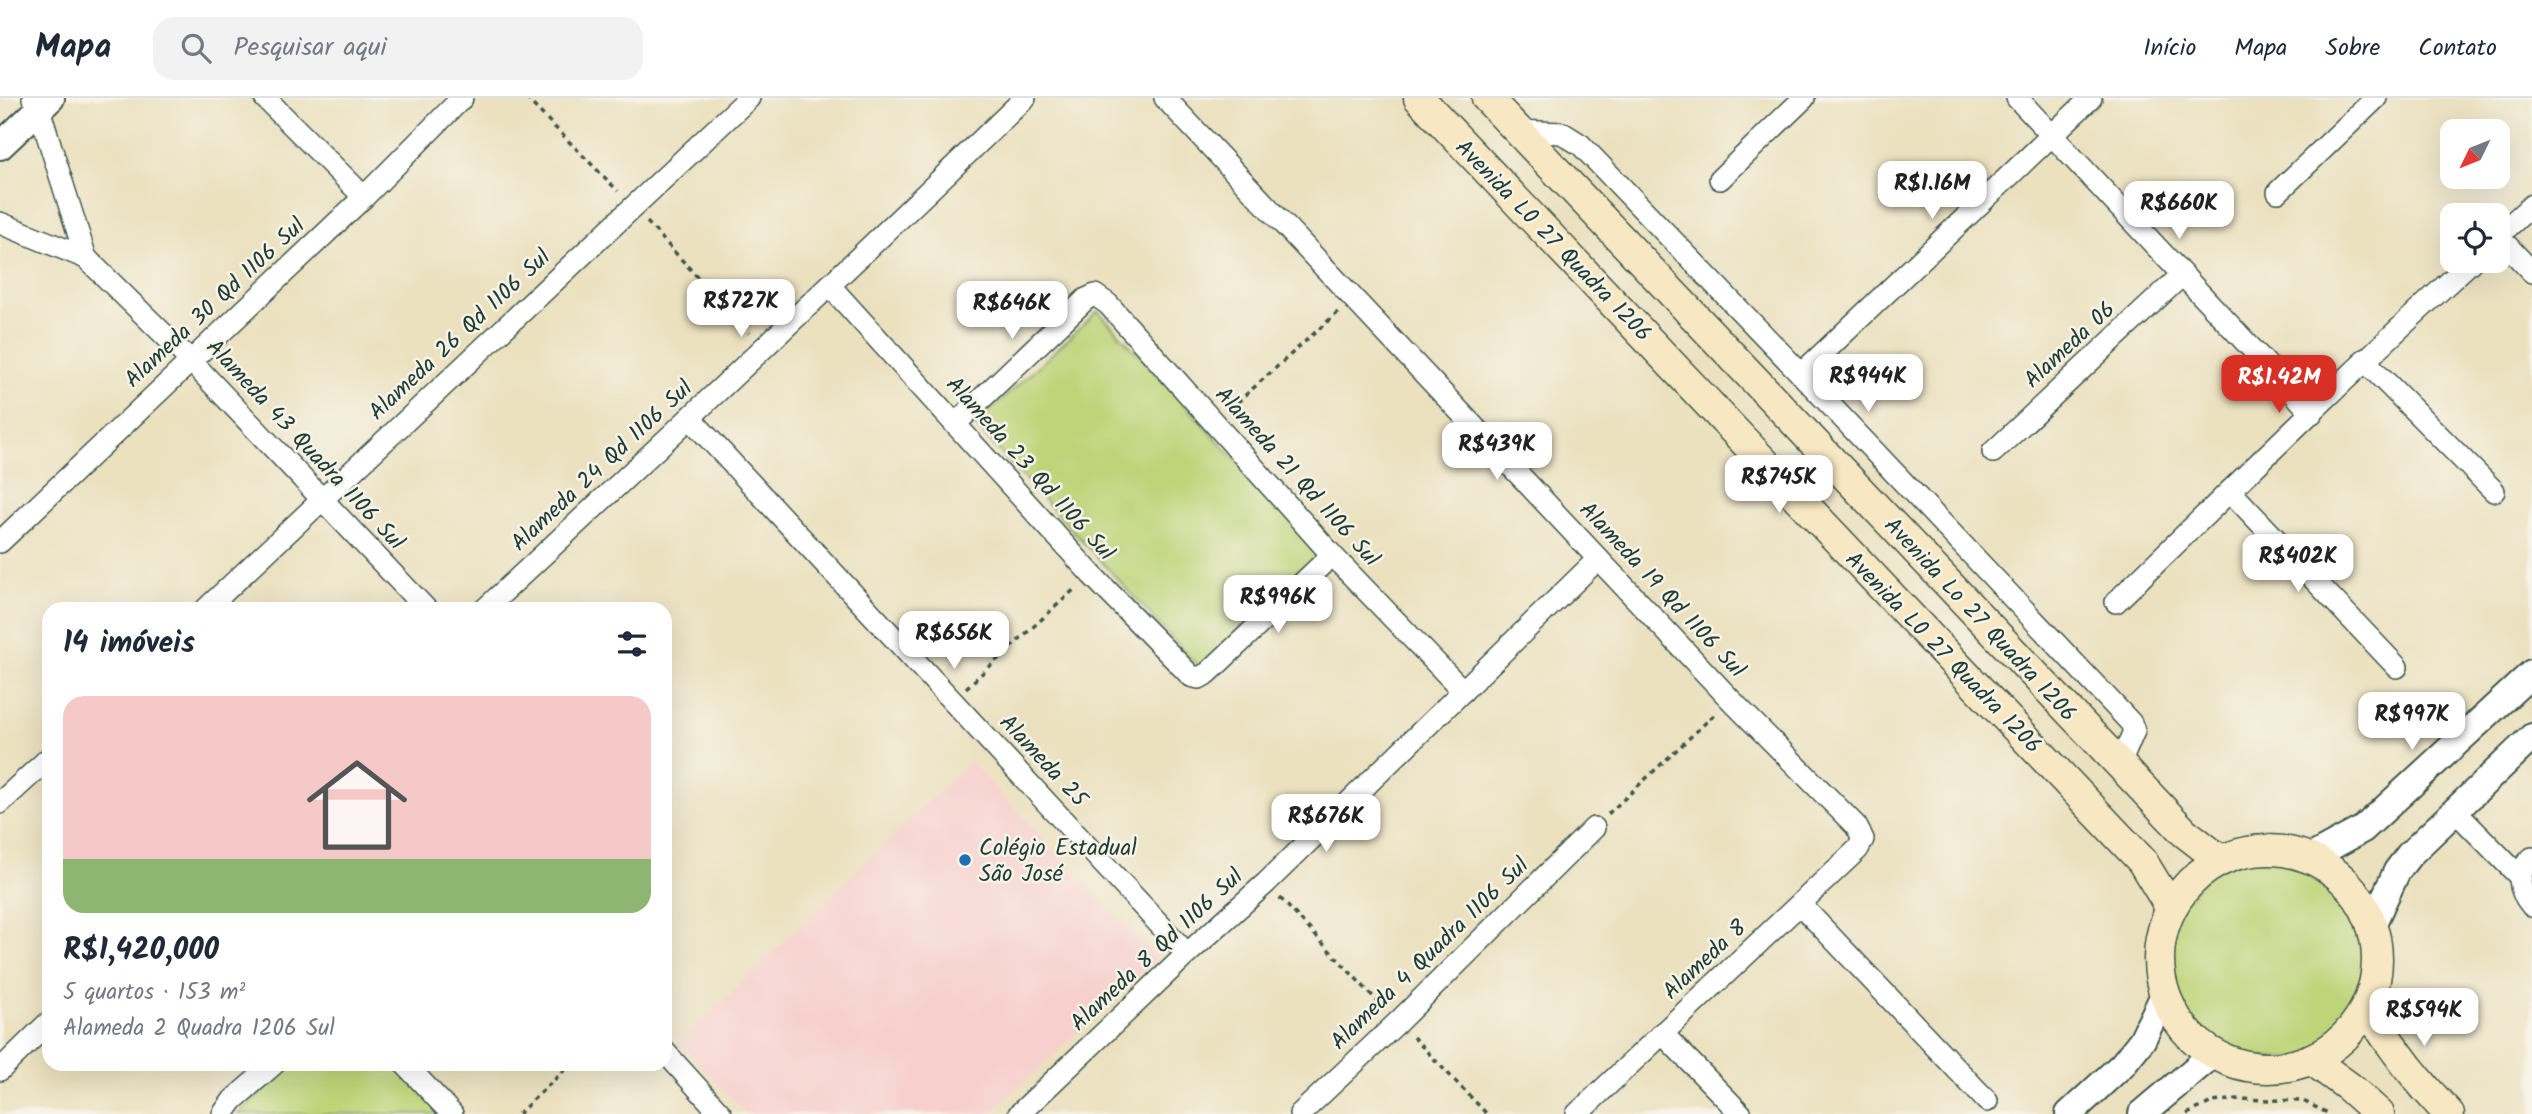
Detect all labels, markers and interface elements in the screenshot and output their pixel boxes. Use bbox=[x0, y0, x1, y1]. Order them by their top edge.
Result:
search box bbox=[153, 17, 643, 80]
text: Mapa bbox=[35, 22, 111, 75]
text: Pesquisar aqui bbox=[233, 27, 387, 69]
icon: search bbox=[177, 29, 215, 67]
text: Início bbox=[2143, 29, 2196, 68]
text: Mapa bbox=[2234, 29, 2287, 68]
text: Sobre bbox=[2325, 29, 2380, 68]
text: Contato bbox=[2418, 29, 2497, 68]
north arrow bbox=[2440, 119, 2510, 189]
map controls bbox=[2440, 119, 2510, 273]
street label: Avenida L0 27 Quadra 1206 bbox=[1446, 132, 1659, 351]
pin: R$1.16M bbox=[1867, 162, 1997, 221]
text: R$1.16M bbox=[1894, 166, 1970, 202]
pin: R$660K bbox=[2122, 181, 2236, 241]
text: R$660K bbox=[2140, 186, 2218, 222]
button: locate bbox=[2440, 203, 2510, 273]
street label: Alameda 30 Qd 1106 Sul bbox=[117, 209, 314, 397]
street label: Alameda 26 Qd 1106 Sul bbox=[361, 241, 560, 430]
pin: R$727K bbox=[684, 280, 798, 339]
pin: R$646K bbox=[955, 282, 1069, 341]
text: R$727K bbox=[703, 284, 779, 320]
text: R$646K bbox=[973, 286, 1051, 322]
street label: Alameda 06 bbox=[2016, 293, 2125, 398]
street label: Alameda 43 Quadra 1106 Sul bbox=[197, 331, 413, 560]
pin: R$944K bbox=[1811, 354, 1925, 414]
pin: R$1.42M bbox=[2214, 356, 2344, 415]
text: R$944K bbox=[1829, 359, 1907, 395]
text: R$1.42M bbox=[2237, 360, 2321, 396]
street label: Alameda 23 Qd 1106 Sul bbox=[936, 369, 1123, 570]
street label: Alameda 24 Qd 1106 Sul bbox=[503, 372, 702, 561]
street label: Alameda 21 Qd 1106 Sul bbox=[1205, 379, 1388, 576]
pin: R$439K bbox=[1440, 422, 1554, 482]
text: R$439K bbox=[1458, 427, 1536, 463]
pin: R$745K bbox=[1722, 456, 1836, 515]
text: R$745K bbox=[1741, 460, 1817, 496]
street label: Alameda 19 Qd 1106 Sul bbox=[1570, 494, 1754, 687]
street label: Avenida Lo 27 Quadra 1206 bbox=[1875, 510, 2085, 731]
pin: R$402K bbox=[2241, 534, 2355, 594]
text: R$402K bbox=[2258, 539, 2338, 575]
street label: Avenida L0 27 Quadra 1206 bbox=[1836, 544, 2049, 763]
pin: R$996K bbox=[1221, 575, 1335, 635]
text: R$996K bbox=[1239, 580, 1317, 616]
pin: R$656K bbox=[897, 612, 1011, 671]
text: R$656K bbox=[915, 616, 993, 652]
text: 14 imóveis bbox=[63, 620, 195, 668]
icon: filters bbox=[613, 625, 651, 663]
pin: R$997K bbox=[2355, 692, 2469, 752]
text: R$997K bbox=[2374, 697, 2450, 733]
street label: Alameda 25 bbox=[990, 707, 1096, 817]
icon: home bbox=[294, 742, 420, 868]
pin: R$676K bbox=[1269, 794, 1383, 854]
text: R$676K bbox=[1287, 799, 1365, 835]
place label: Colégio Estadual São José bbox=[979, 831, 1137, 893]
street label: Alameda 4 Quadra 1106 Sul bbox=[1323, 849, 1538, 1059]
marker: Colégio Estadual São José bbox=[957, 852, 973, 868]
street label: Alameda 8 Qd 1106 Sul bbox=[1062, 860, 1253, 1041]
street label: Alameda 8 bbox=[1655, 912, 1756, 1009]
text: R$1,420,000 bbox=[63, 927, 219, 975]
text: 5 quartos · 153 m² bbox=[63, 975, 245, 1011]
pin: R$594K bbox=[2367, 988, 2481, 1048]
text: R$594K bbox=[2385, 993, 2463, 1029]
text: Alameda 2 Quadra 1206 Sul bbox=[63, 1011, 335, 1047]

